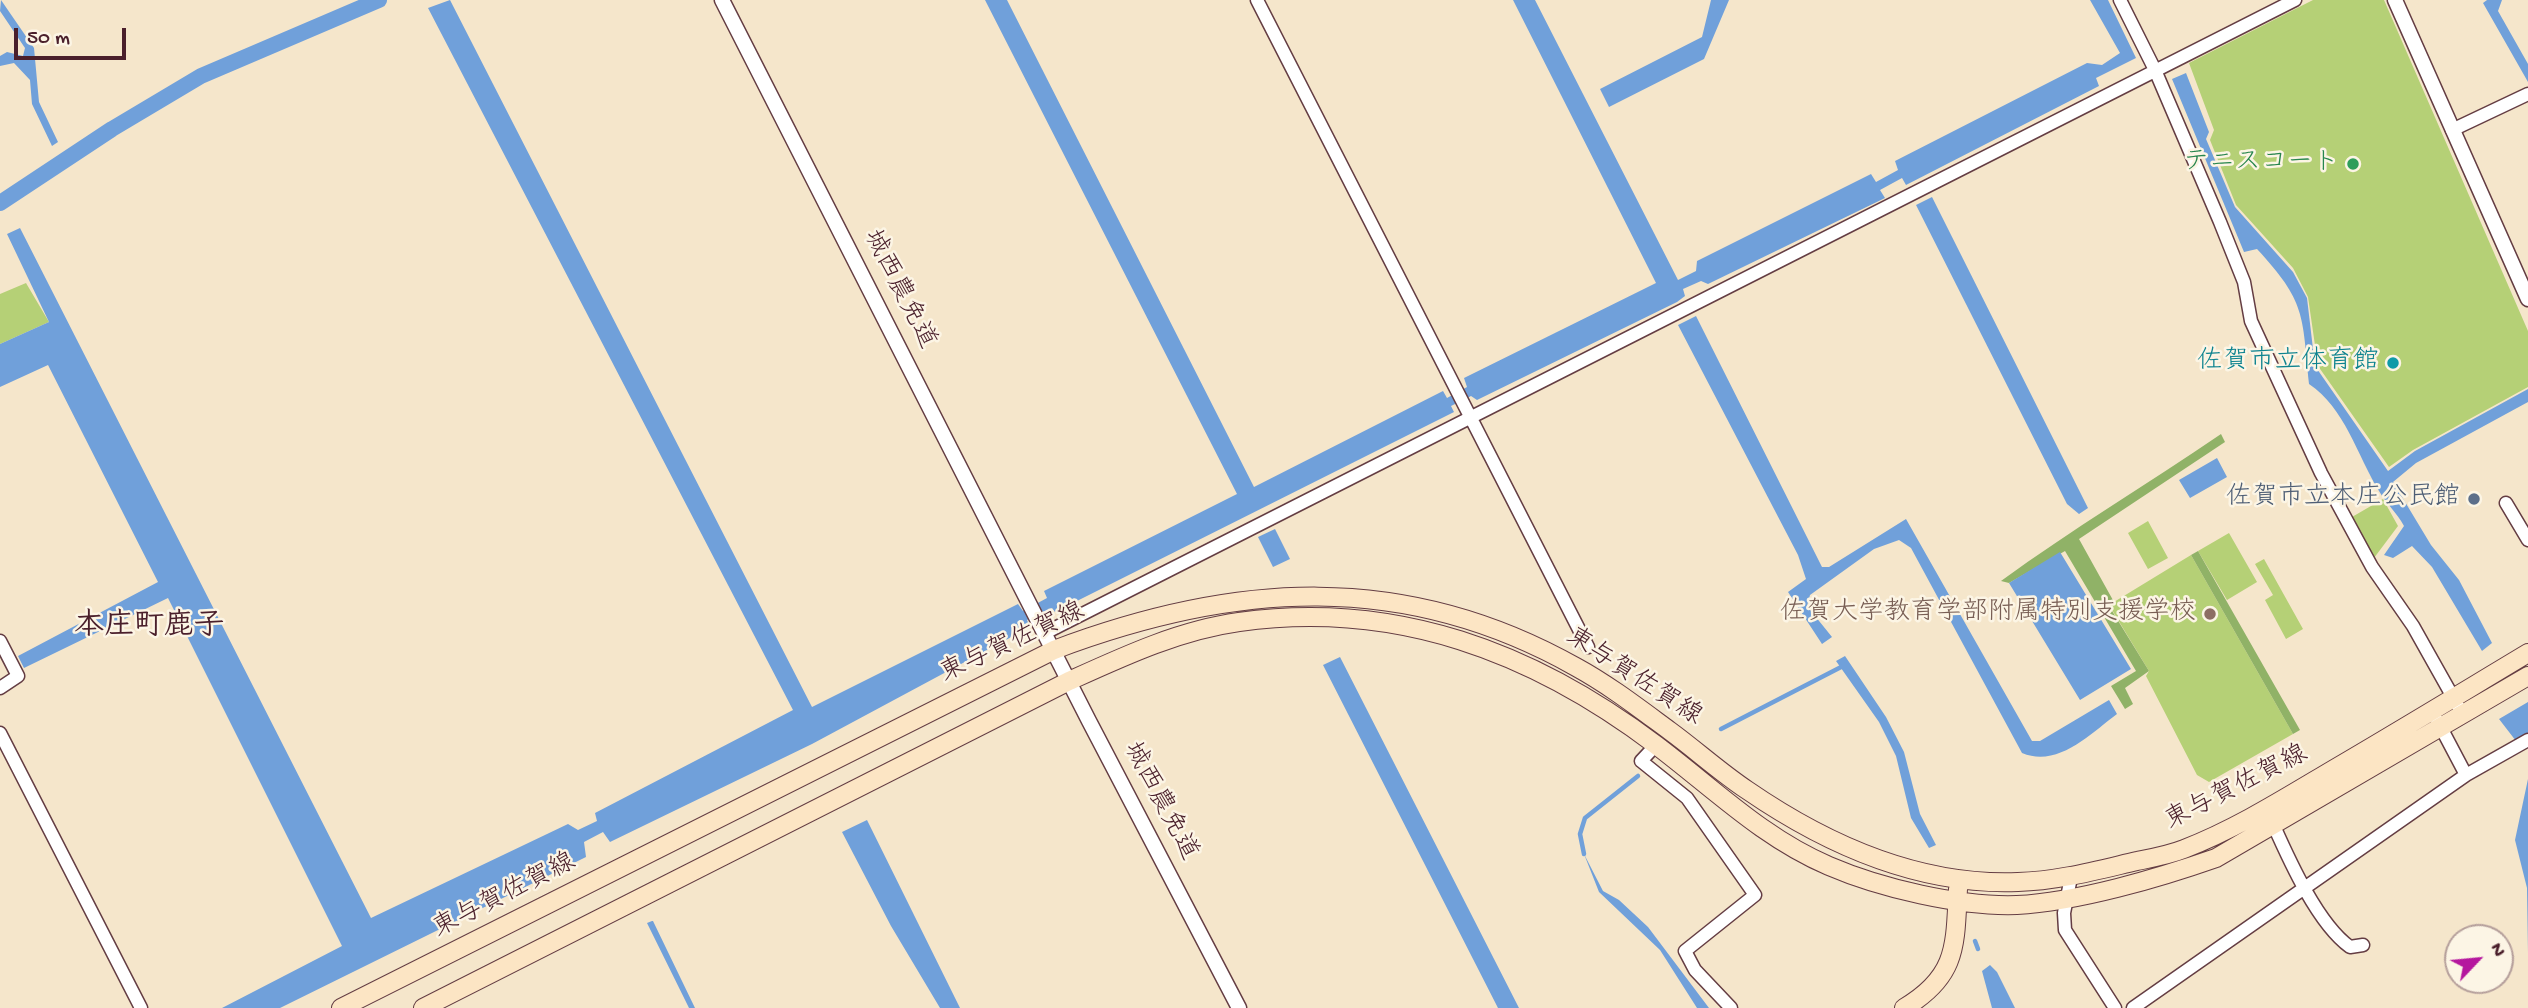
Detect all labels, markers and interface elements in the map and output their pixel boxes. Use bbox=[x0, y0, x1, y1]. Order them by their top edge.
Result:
scale bar bbox=[18, 14, 130, 58]
text: 50 m bbox=[27, 27, 70, 52]
place label: テニスコート bbox=[2183, 148, 2339, 180]
marker: テニスコート bbox=[2345, 156, 2361, 172]
street label: 城西農免道 bbox=[855, 225, 941, 355]
place label: 佐賀市立体育館 bbox=[2197, 347, 2379, 379]
marker: 佐賀市立体育館 bbox=[2385, 355, 2401, 371]
place label: 佐賀市立本庄公民館 bbox=[2226, 483, 2460, 515]
marker: 佐賀市立本庄公民館 bbox=[2466, 491, 2482, 507]
street label: 東与賀佐賀線 bbox=[936, 597, 1090, 691]
place label: 佐賀大学教育学部附属特別支援学校 bbox=[1780, 598, 2196, 630]
marker: 佐賀大学教育学部附属特別支援学校 bbox=[2202, 606, 2218, 622]
district label: 本庄町鹿子 bbox=[74, 610, 224, 646]
street label: 東与賀佐賀線 bbox=[1559, 622, 1707, 734]
street label: 城西農免道 bbox=[1115, 737, 1203, 867]
street label: 東与賀佐賀線 bbox=[2160, 740, 2314, 838]
street label: 東与賀佐賀線 bbox=[428, 848, 582, 946]
north arrow bbox=[2444, 924, 2514, 994]
text: N bbox=[2483, 940, 2510, 961]

